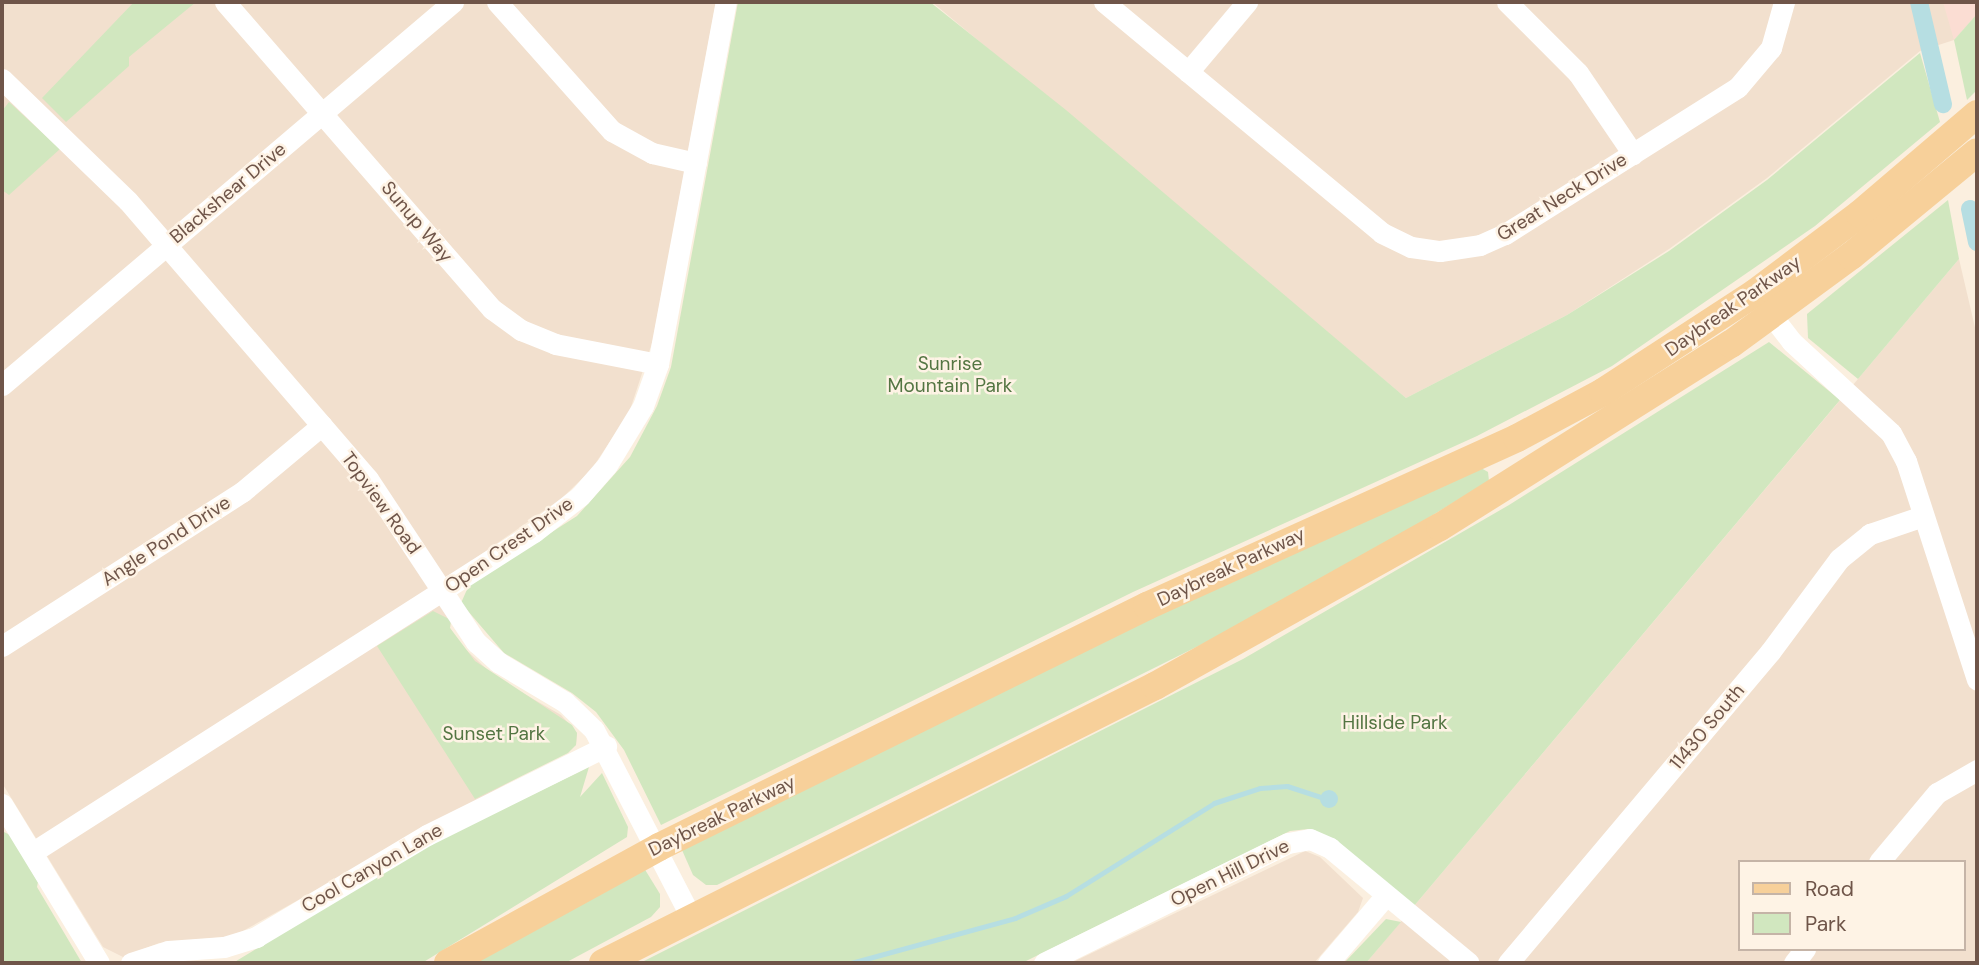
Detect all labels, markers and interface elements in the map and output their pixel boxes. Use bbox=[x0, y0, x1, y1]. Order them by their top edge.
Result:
street label: Blackshear Drive bbox=[165, 138, 291, 248]
street label: Great Neck Drive bbox=[1493, 148, 1631, 246]
street label: Sunup Way bbox=[377, 177, 457, 267]
street label: Daybreak Parkway bbox=[1661, 251, 1805, 361]
park label: Sunrise Mountain Park bbox=[888, 353, 1012, 397]
street label: Topview Road bbox=[336, 448, 426, 558]
street label: Angle Pond Drive bbox=[97, 491, 235, 591]
street label: Open Crest Drive bbox=[441, 492, 577, 598]
street label: Daybreak Parkway bbox=[1154, 523, 1308, 611]
street label: 11430 South bbox=[1665, 680, 1749, 774]
park label: Hillside Park bbox=[1342, 712, 1448, 734]
park label: Sunset Park bbox=[443, 723, 545, 745]
street label: Daybreak Parkway bbox=[645, 771, 799, 861]
street label: Cool Canyon Lane bbox=[297, 818, 447, 918]
street label: Open Hill Drive bbox=[1167, 834, 1293, 912]
legend bbox=[1738, 860, 1965, 951]
text: Road bbox=[1805, 875, 1854, 903]
text: Park bbox=[1805, 910, 1846, 938]

